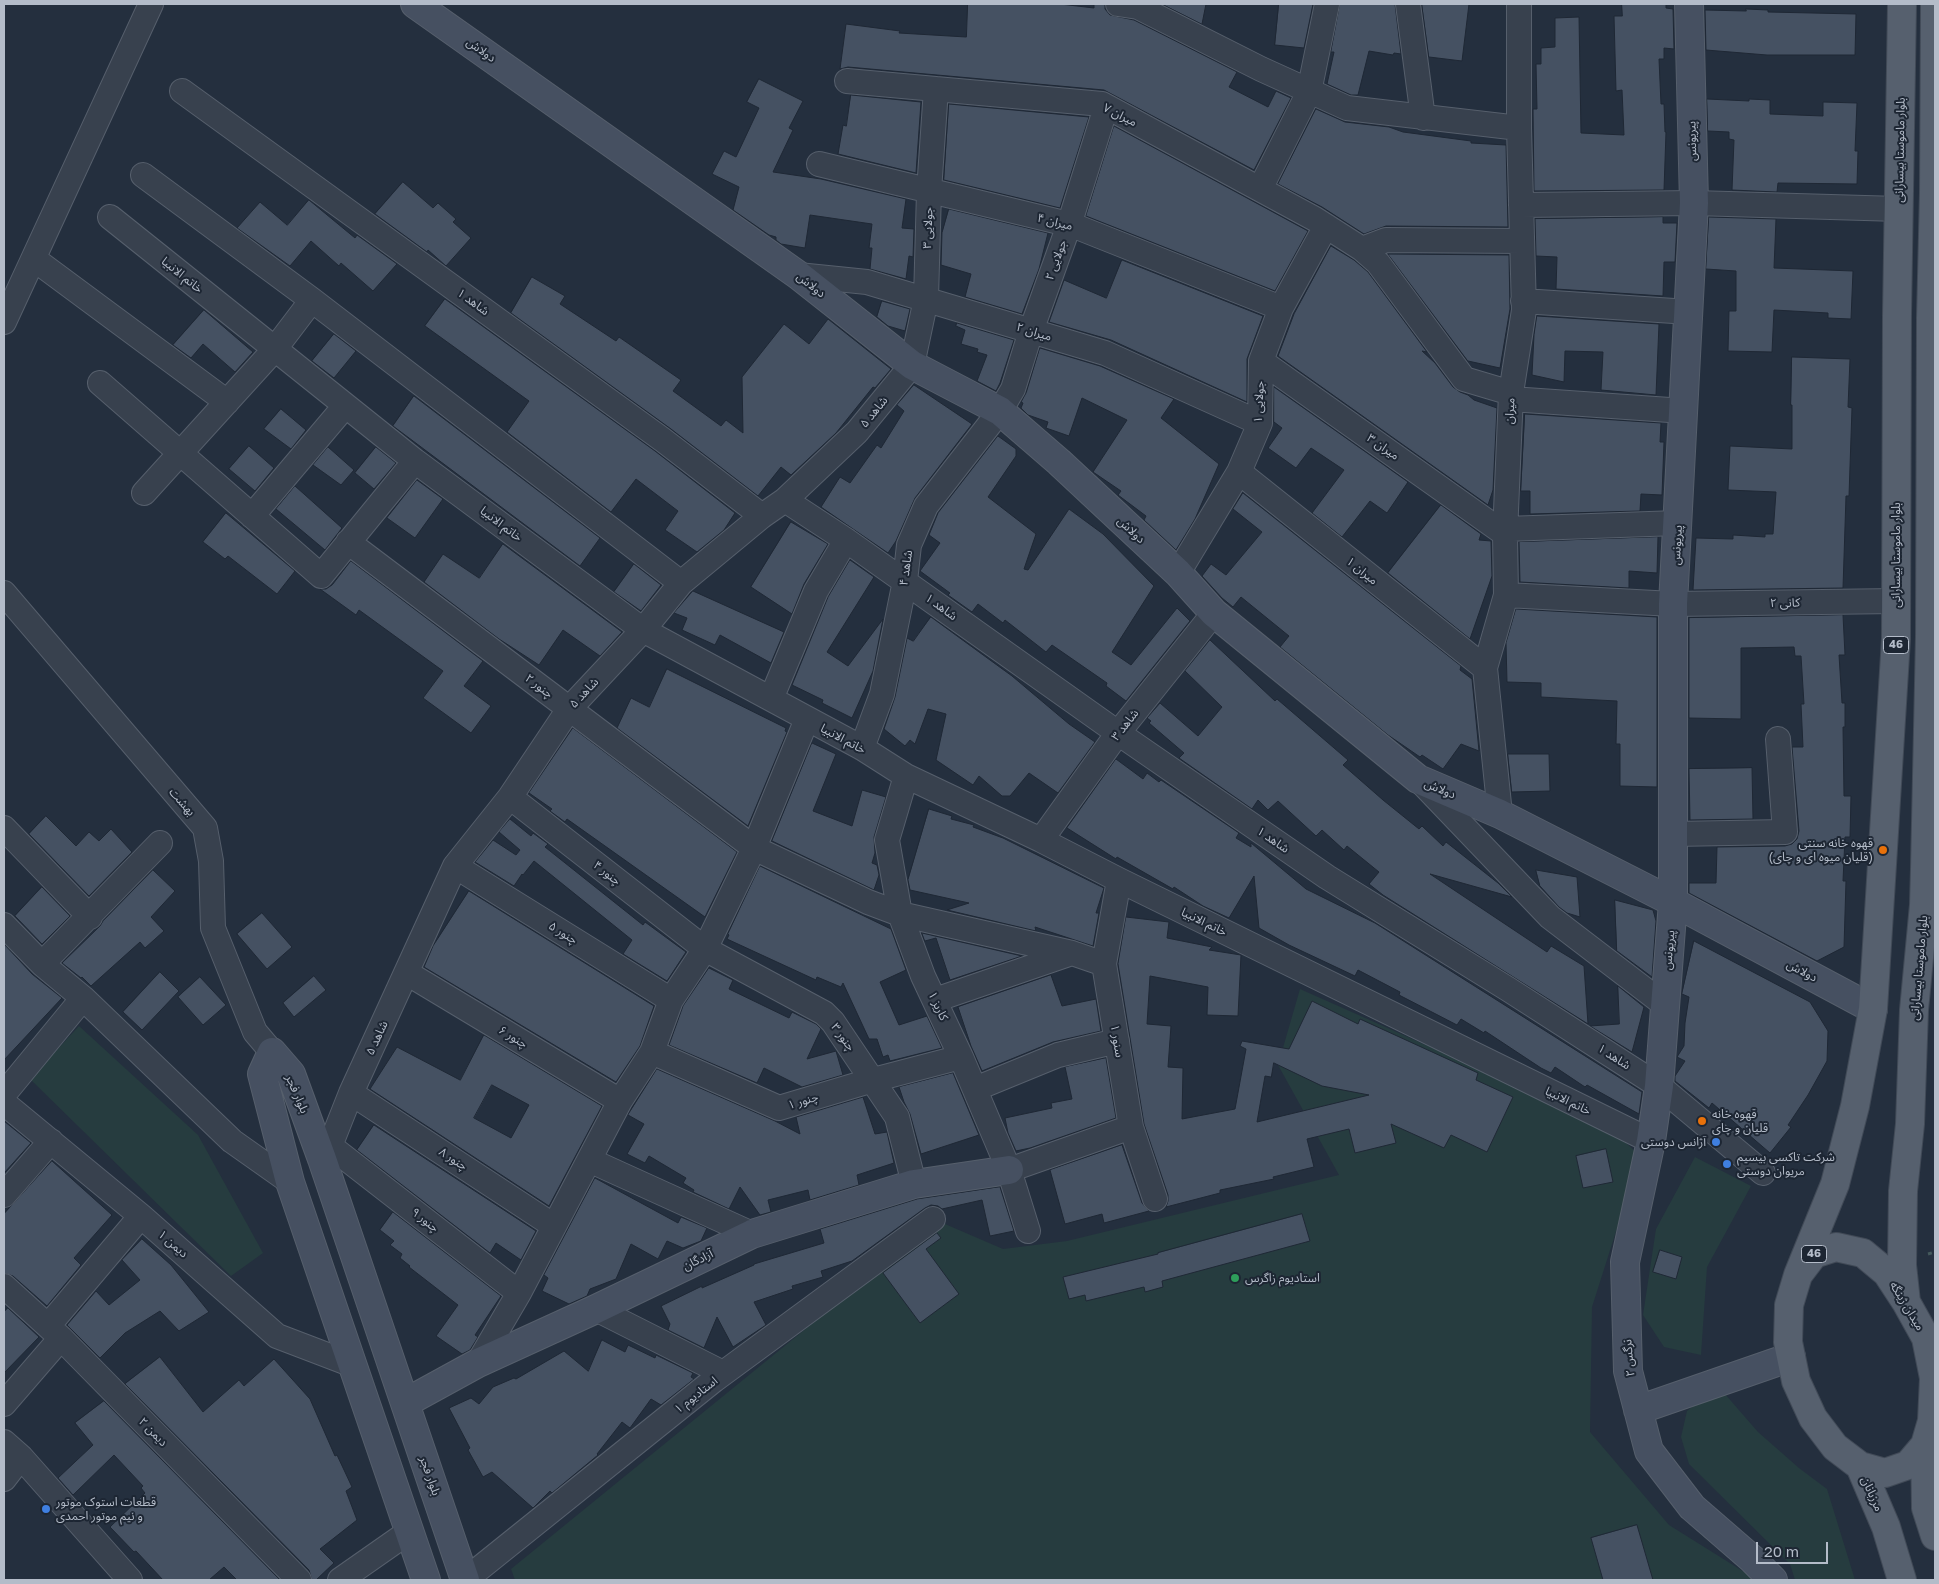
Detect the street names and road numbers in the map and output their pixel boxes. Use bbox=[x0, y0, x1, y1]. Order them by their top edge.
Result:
street label: دولاش bbox=[464, 35, 498, 65]
street label: بلوار ماموستا بیسارانی bbox=[1892, 97, 1908, 203]
street label: میران ۷ bbox=[1101, 100, 1139, 130]
street label: پیریونس bbox=[1684, 121, 1700, 161]
street label: جولایی ۳ bbox=[920, 207, 936, 249]
street label: میران ۴ bbox=[1036, 211, 1074, 233]
street label: جولایی ۲ bbox=[1042, 238, 1070, 282]
street label: خاتم الانبیا bbox=[158, 254, 206, 296]
street label: دولاش bbox=[794, 269, 828, 301]
street label: شاهد ۱ bbox=[454, 286, 492, 318]
street label: میران ۲ bbox=[1015, 320, 1053, 344]
street label: جولایی ۱ bbox=[1251, 381, 1267, 423]
street label: شاهد ۵ bbox=[857, 393, 891, 431]
street label: میران bbox=[1502, 397, 1518, 425]
street label: میران ۳ bbox=[1364, 431, 1402, 463]
street label: بلوار ماموستا بیسارانی bbox=[1889, 502, 1903, 608]
street label: خاتم الانبیا bbox=[477, 503, 525, 545]
street label: دولاش bbox=[1114, 514, 1148, 546]
street label: پیریونس bbox=[1669, 525, 1685, 565]
street label: شاهد ۴ bbox=[896, 549, 916, 587]
street label: میران ۱ bbox=[1343, 554, 1381, 588]
street label: شاهد ۱ bbox=[922, 591, 960, 623]
street label: کانی ۲ bbox=[1770, 596, 1800, 610]
road number: 46 bbox=[1884, 636, 1908, 654]
street label: چنور ۲ bbox=[522, 671, 556, 701]
street label: شاهد ۵ bbox=[566, 675, 602, 711]
street label: شاهد ۳ bbox=[1108, 706, 1142, 744]
street label: خاتم الانبیا bbox=[818, 721, 868, 757]
street label: دولاش bbox=[1422, 776, 1458, 802]
street label: بهشت bbox=[166, 785, 198, 819]
street label: شاهد ۱ bbox=[1254, 824, 1292, 856]
street label: چنور ۴ bbox=[590, 858, 624, 888]
street label: خاتم الانبیا bbox=[1179, 905, 1229, 939]
street label: بلوار ماموستا بیسارانی bbox=[1907, 915, 1931, 1021]
street label: چنور ۵ bbox=[546, 919, 580, 947]
street label: پیریونس bbox=[1660, 929, 1678, 971]
street label: دولاش bbox=[1784, 957, 1820, 985]
street label: کاریز ۱ bbox=[925, 989, 951, 1023]
street label: شاهد ۵ bbox=[363, 1019, 391, 1057]
street label: چنور ۳ bbox=[828, 1020, 858, 1054]
street label: چنور ۶ bbox=[496, 1023, 530, 1051]
street label: سنور ۱ bbox=[1107, 1023, 1127, 1059]
street label: شاهد ۱ bbox=[1595, 1041, 1633, 1073]
street label: بلوار فجر bbox=[282, 1073, 312, 1115]
street label: خاتم الانبیا bbox=[1543, 1084, 1593, 1118]
street label: چنور ۱ bbox=[786, 1090, 820, 1112]
street label: چنور ۸ bbox=[436, 1144, 470, 1174]
street label: چنور ۹ bbox=[408, 1205, 442, 1235]
street label: دیمن ۱ bbox=[155, 1227, 191, 1261]
street label: آزادگان bbox=[680, 1246, 716, 1274]
road number: 46 bbox=[1802, 1246, 1826, 1262]
street label: میدان ژینگه bbox=[1887, 1279, 1927, 1333]
street label: نرگس ۲ bbox=[1620, 1339, 1638, 1377]
street label: استادیوم ۱ bbox=[672, 1374, 720, 1416]
street label: دیمن ۲ bbox=[136, 1415, 170, 1449]
street label: بلوار فجر bbox=[417, 1455, 443, 1497]
street label: مرزبانان bbox=[1858, 1474, 1886, 1514]

